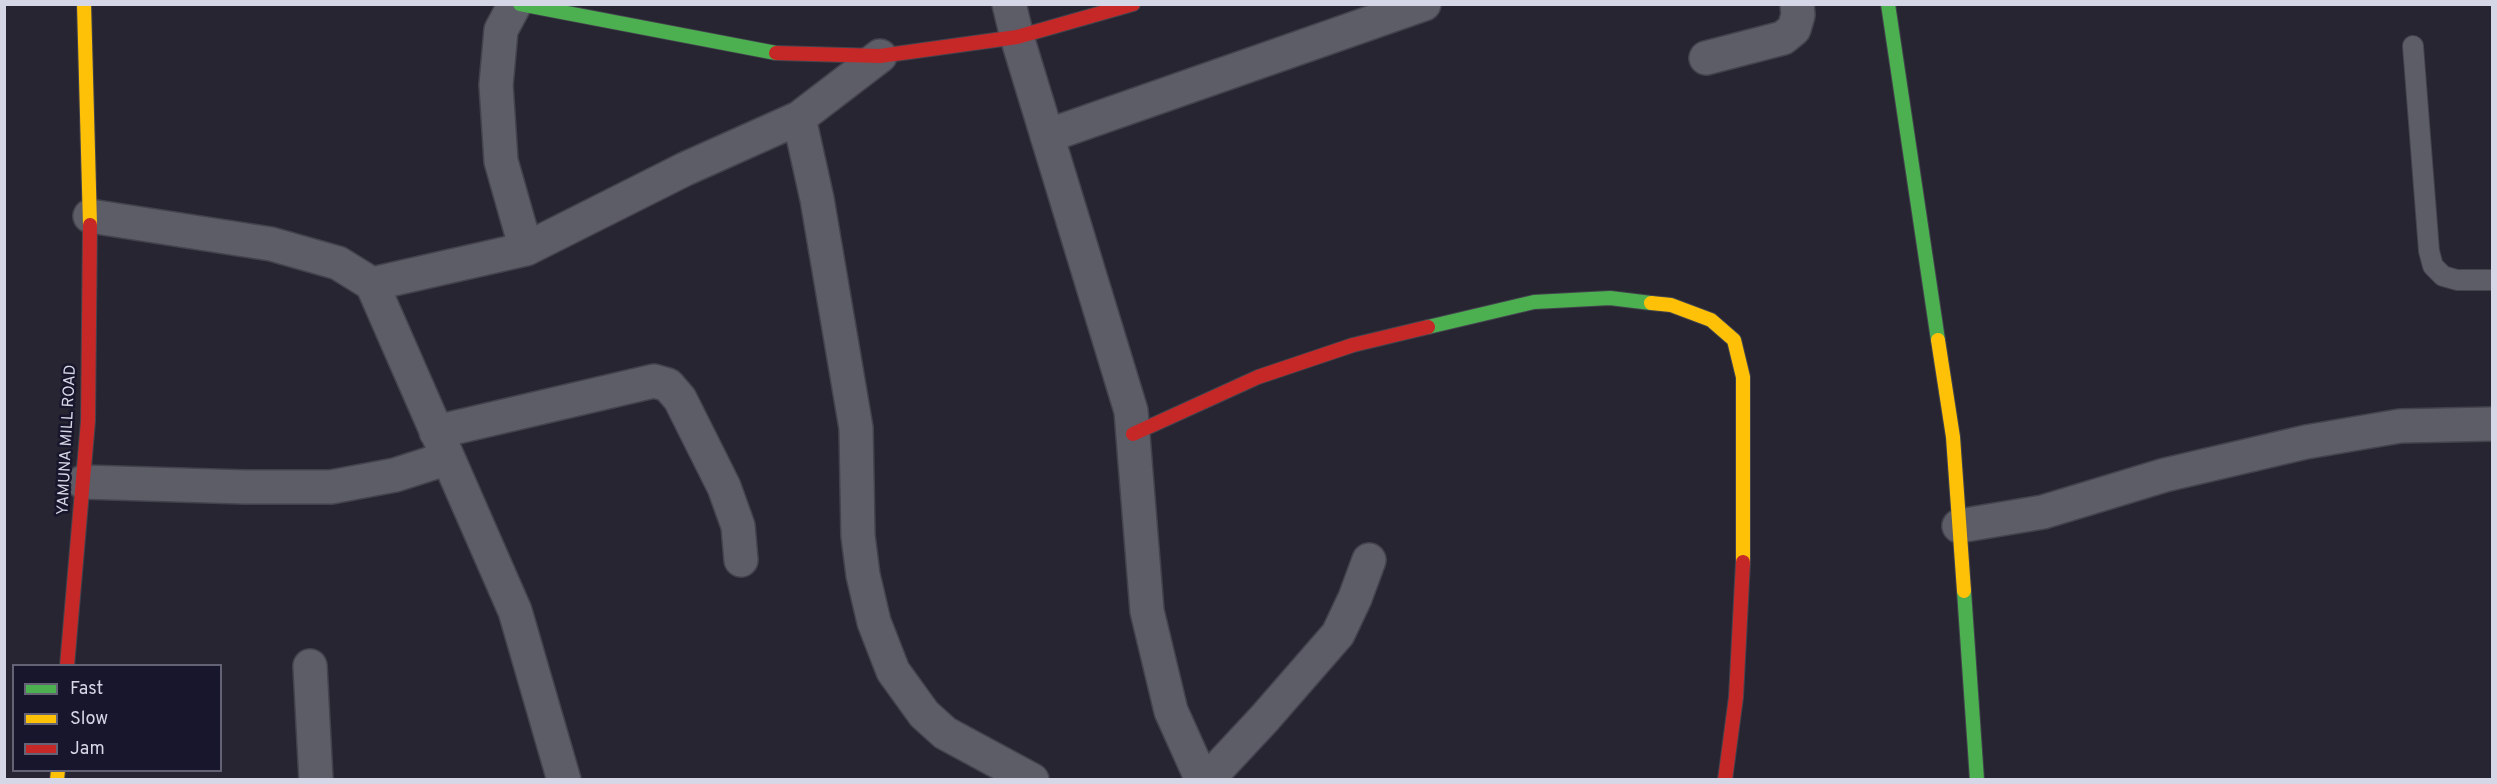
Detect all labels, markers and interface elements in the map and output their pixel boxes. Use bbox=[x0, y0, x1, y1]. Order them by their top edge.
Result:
street label: YAMUNA MILL ROAD bbox=[54, 364, 82, 516]
legend bbox=[12, 664, 222, 772]
text: Fast bbox=[70, 678, 103, 701]
text: Slow bbox=[70, 708, 108, 731]
text: Jam bbox=[70, 738, 105, 761]

